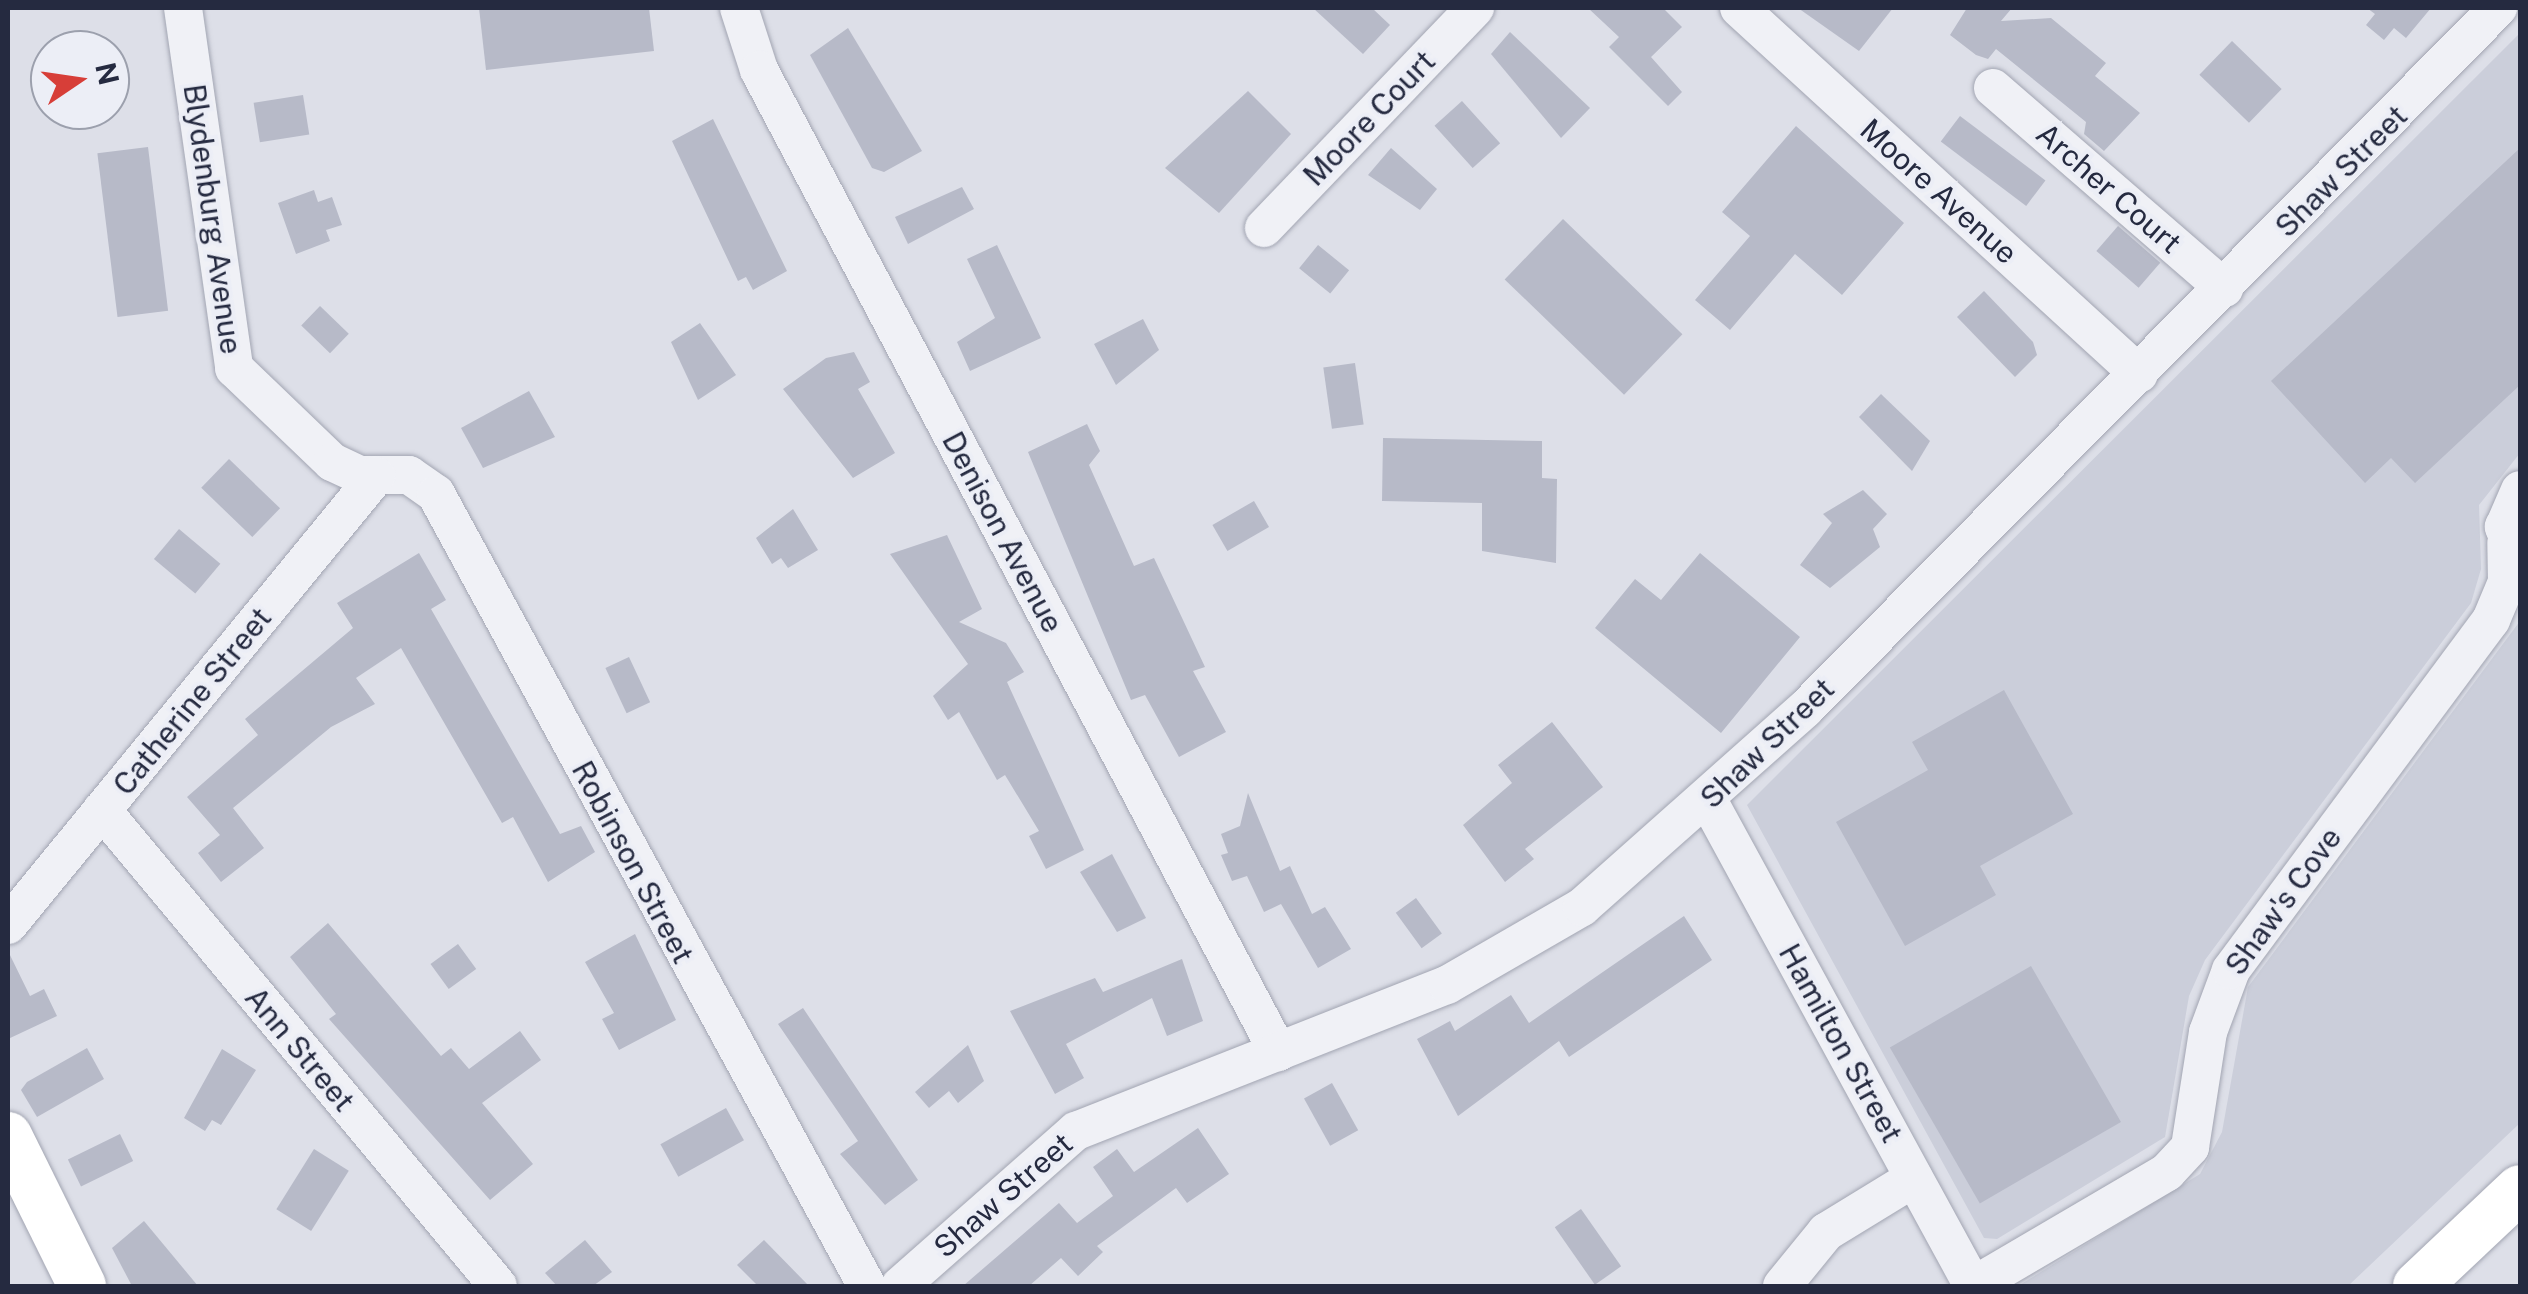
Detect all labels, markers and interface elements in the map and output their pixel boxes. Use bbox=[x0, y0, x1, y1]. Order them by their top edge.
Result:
north arrow bbox=[30, 30, 130, 130]
street label: Moore Court bbox=[1296, 43, 1442, 193]
text: N bbox=[89, 59, 126, 88]
street label: Blydenburg Avenue bbox=[176, 82, 250, 356]
street label: Shaw Street bbox=[2268, 98, 2414, 244]
street label: Moore Avenue bbox=[1853, 111, 2025, 271]
street label: Archer Court bbox=[2029, 115, 2189, 261]
street label: Denison Avenue bbox=[935, 425, 1071, 639]
street label: Catherine Street bbox=[105, 600, 279, 802]
street label: Shaw Street bbox=[1693, 670, 1841, 816]
street label: Robinson Street bbox=[565, 755, 701, 969]
street label: Shaw's Cove bbox=[2217, 820, 2349, 982]
street label: Hamilton Street bbox=[1772, 937, 1910, 1149]
street label: Ann Street bbox=[238, 980, 362, 1118]
street label: Shaw Street bbox=[926, 1125, 1080, 1265]

